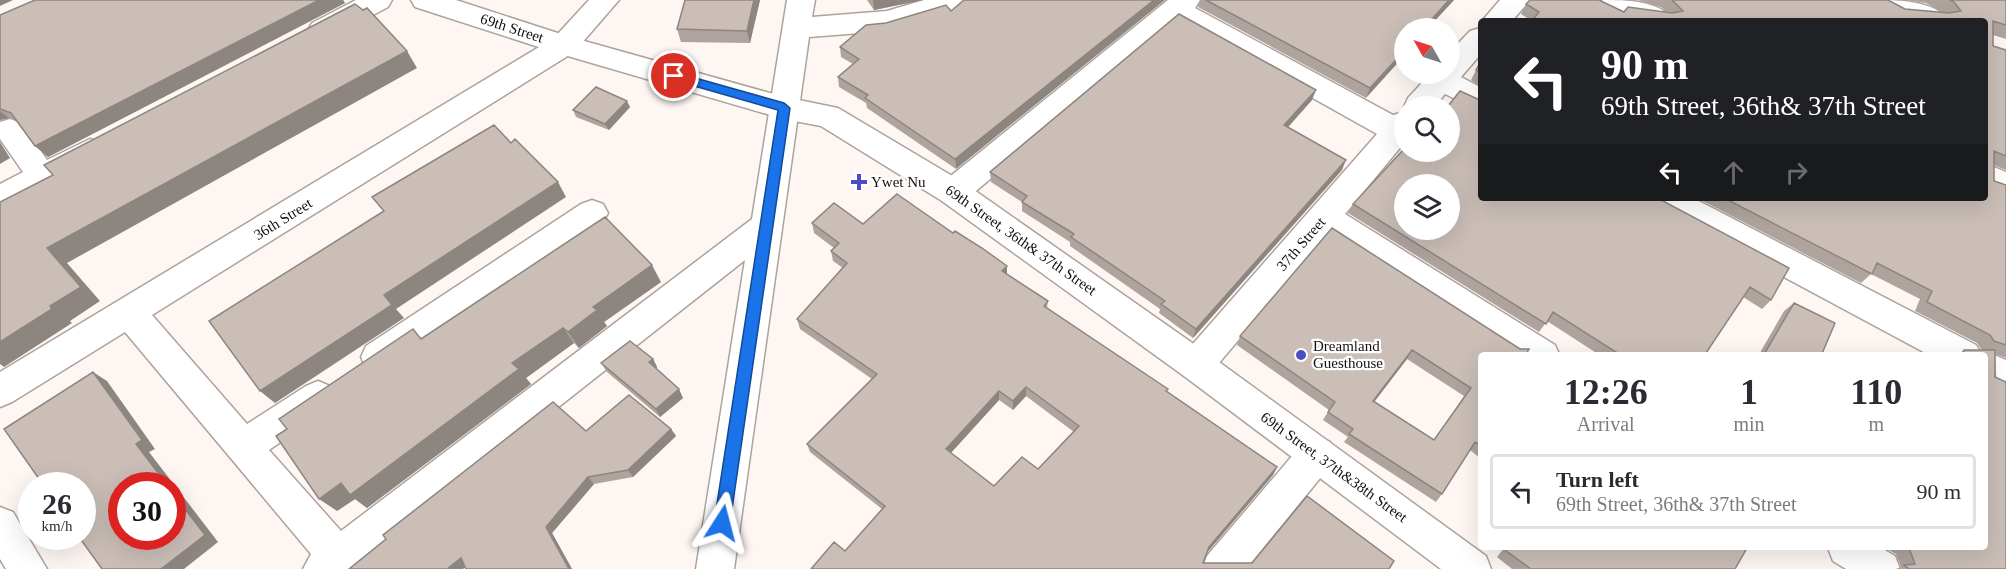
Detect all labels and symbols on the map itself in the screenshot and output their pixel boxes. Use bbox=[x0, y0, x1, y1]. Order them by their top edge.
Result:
street label: 69th Street bbox=[478, 10, 546, 46]
north arrow bbox=[1394, 18, 1460, 84]
pin bbox=[648, 50, 699, 101]
place label: Ywet Nu bbox=[871, 174, 926, 190]
marker: Ywet Nu bbox=[852, 175, 866, 189]
street label: 69th Street, 36th& 37th Street bbox=[943, 182, 1100, 299]
street label: 36th Street bbox=[251, 194, 316, 243]
street label: 37th Street bbox=[1274, 213, 1329, 274]
place label: Dreamland Guesthouse bbox=[1313, 338, 1383, 371]
marker: Dreamland Guesthouse bbox=[1294, 348, 1308, 362]
street label: 69th Street, 37th&38th Street bbox=[1258, 409, 1411, 526]
speed limit sign: 30 bbox=[108, 472, 186, 550]
position arrow bbox=[690, 491, 754, 555]

